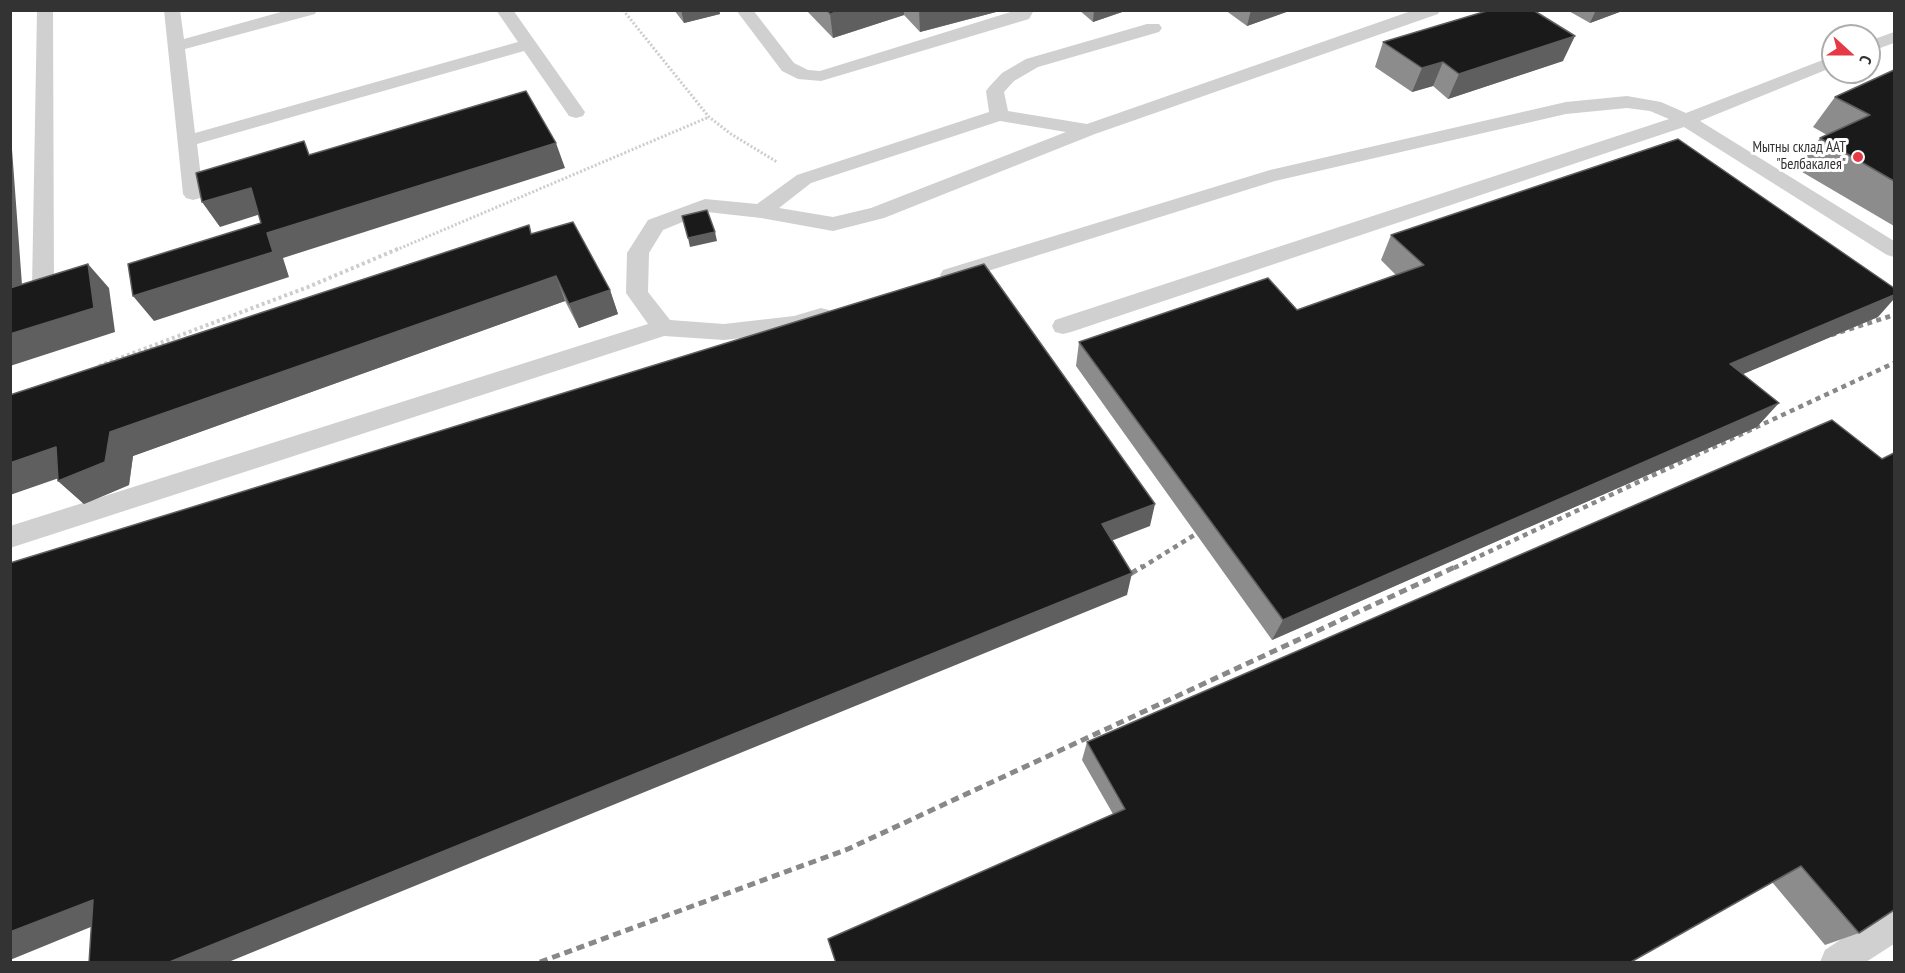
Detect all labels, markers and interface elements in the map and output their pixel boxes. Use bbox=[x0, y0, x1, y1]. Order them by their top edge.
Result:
north arrow bbox=[1821, 24, 1881, 84]
text: С bbox=[1855, 53, 1877, 67]
place label: Мытны склад ААТ "Белбакалея" bbox=[1752, 139, 1846, 174]
marker: Мытны склад ААТ "Белбакалея" bbox=[1851, 150, 1865, 164]

